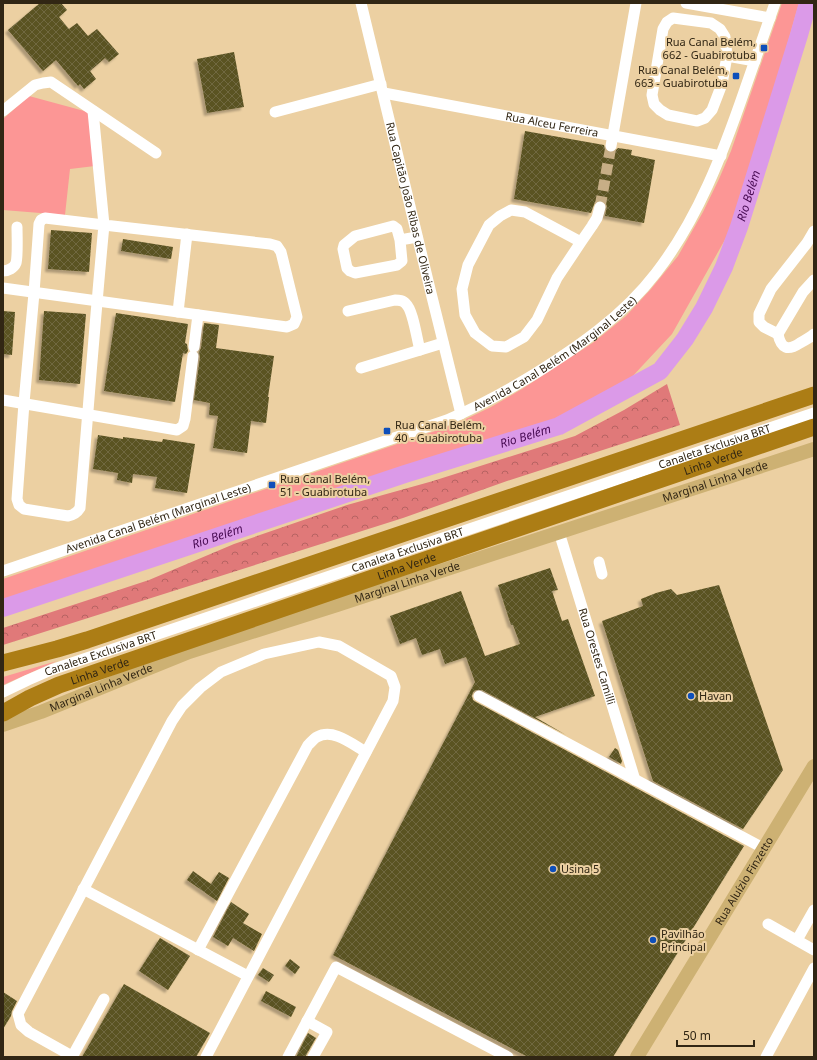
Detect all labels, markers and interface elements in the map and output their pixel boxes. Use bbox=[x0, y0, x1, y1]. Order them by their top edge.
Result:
place label: Rua Canal Belém, 662 - Guabirotuba bbox=[663, 34, 756, 62]
marker: Rua Canal Belém, 662 - Guabirotuba bbox=[759, 43, 769, 53]
place label: Rua Canal Belém, 663 - Guabirotuba bbox=[635, 62, 728, 90]
marker: Rua Canal Belém, 663 - Guabirotuba bbox=[731, 71, 741, 81]
street label: Rua Alceu Ferreira bbox=[505, 108, 600, 140]
street label: Rua Capitão João Ribas de Oliveira bbox=[383, 120, 439, 296]
water label: Rio Belém bbox=[732, 168, 764, 223]
street label: Avenida Canal Belém (Marginal Leste) bbox=[470, 293, 639, 414]
place label: Rua Canal Belém, 40 - Guabirotuba bbox=[395, 417, 485, 445]
water label: Rio Belém bbox=[498, 420, 553, 452]
street label: Canaleta Exclusiva BRT bbox=[656, 420, 773, 472]
marker: Rua Canal Belém, 40 - Guabirotuba bbox=[382, 426, 392, 436]
street label: Linha Verde bbox=[682, 444, 744, 478]
street label: Marginal Linha Verde bbox=[660, 457, 770, 505]
place label: Rua Canal Belém, 51 - Guabirotuba bbox=[280, 471, 370, 499]
street label: Avenida Canal Belém (Marginal Leste) bbox=[64, 479, 253, 556]
marker: Rua Canal Belém, 51 - Guabirotuba bbox=[267, 480, 277, 490]
water label: Rio Belém bbox=[190, 520, 245, 552]
street label: Canaleta Exclusiva BRT bbox=[349, 524, 466, 575]
street label: Linha Verde bbox=[375, 549, 438, 583]
street label: Marginal Linha Verde bbox=[352, 557, 462, 606]
street label: Rua Orestes Camilli bbox=[576, 606, 619, 706]
street label: Canaleta Exclusiva BRT bbox=[42, 627, 158, 679]
street label: Linha Verde bbox=[68, 654, 131, 688]
street label: Marginal Linha Verde bbox=[47, 660, 155, 715]
place label: Havan bbox=[699, 688, 732, 703]
marker: Havan bbox=[686, 691, 696, 701]
street label: Rua Aluízio Finzetto bbox=[711, 833, 776, 928]
place label: Usina 5 bbox=[561, 861, 599, 876]
marker: Usina 5 bbox=[548, 864, 558, 874]
place label: Pavilhão Principal bbox=[661, 926, 706, 954]
marker: Pavilhão Principal bbox=[648, 935, 658, 945]
scale bar bbox=[677, 1022, 754, 1048]
text: 50 m bbox=[683, 1027, 711, 1044]

